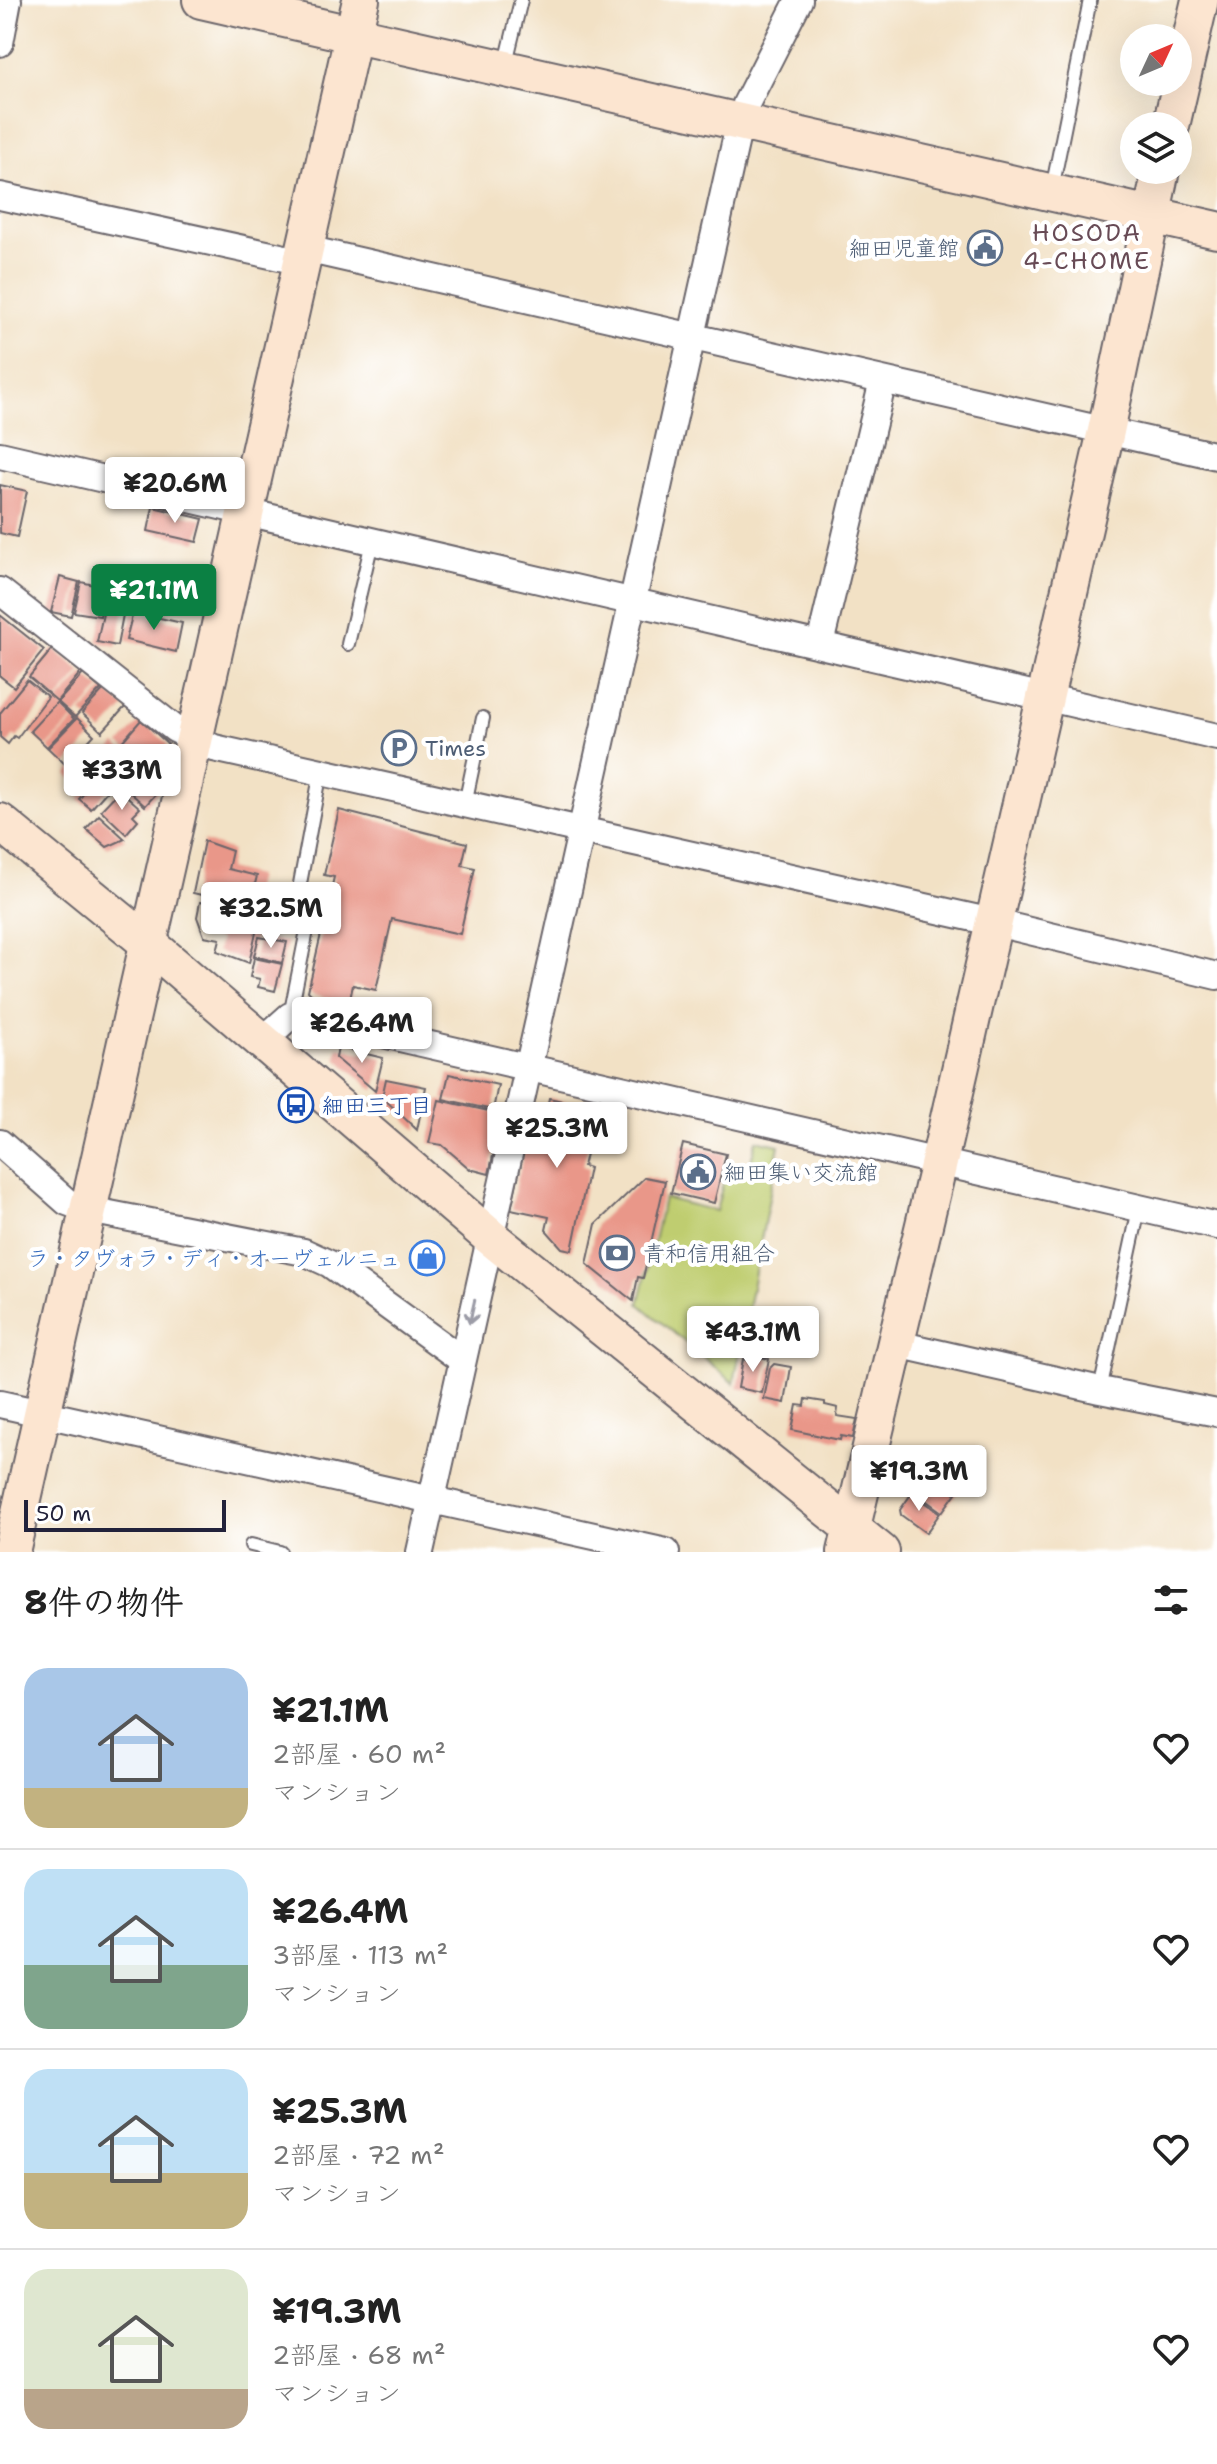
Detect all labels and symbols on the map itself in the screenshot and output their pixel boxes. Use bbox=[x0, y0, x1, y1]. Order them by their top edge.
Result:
north arrow bbox=[1120, 24, 1192, 96]
district label: HOSODA 4-CHOME bbox=[1023, 217, 1151, 277]
public building icon: 細田児童館 bbox=[966, 229, 1004, 267]
place label: 細田児童館 bbox=[849, 234, 959, 263]
pin: ¥20.6M bbox=[110, 457, 240, 525]
pin: ¥21.1M bbox=[89, 564, 219, 632]
parking icon: Times bbox=[380, 729, 418, 767]
place label: Times bbox=[425, 734, 486, 763]
pin: ¥33M bbox=[75, 744, 169, 812]
pin: ¥32.5M bbox=[206, 882, 336, 950]
pin: ¥26.4M bbox=[297, 997, 427, 1065]
bus stop icon: 細田三丁目 bbox=[277, 1086, 315, 1124]
place label: 細田三丁目 bbox=[322, 1091, 432, 1120]
pin: ¥25.3M bbox=[492, 1102, 622, 1170]
public building icon: 細田集い交流館 bbox=[679, 1153, 717, 1191]
place label: 細田集い交流館 bbox=[724, 1158, 878, 1187]
bank icon: 青和信用組合 bbox=[598, 1234, 636, 1272]
shop icon: ラ・タヴォラ・ディ・オーヴェルニュ bbox=[408, 1239, 446, 1277]
place label: 青和信用組合 bbox=[643, 1239, 775, 1268]
place label: ラ・タヴォラ・ディ・オーヴェルニュ bbox=[27, 1244, 401, 1273]
one-way arrow bbox=[464, 1299, 479, 1324]
pin: ¥43.1M bbox=[688, 1306, 818, 1374]
pin: ¥19.3M bbox=[854, 1445, 984, 1513]
scale bar bbox=[24, 1496, 226, 1532]

